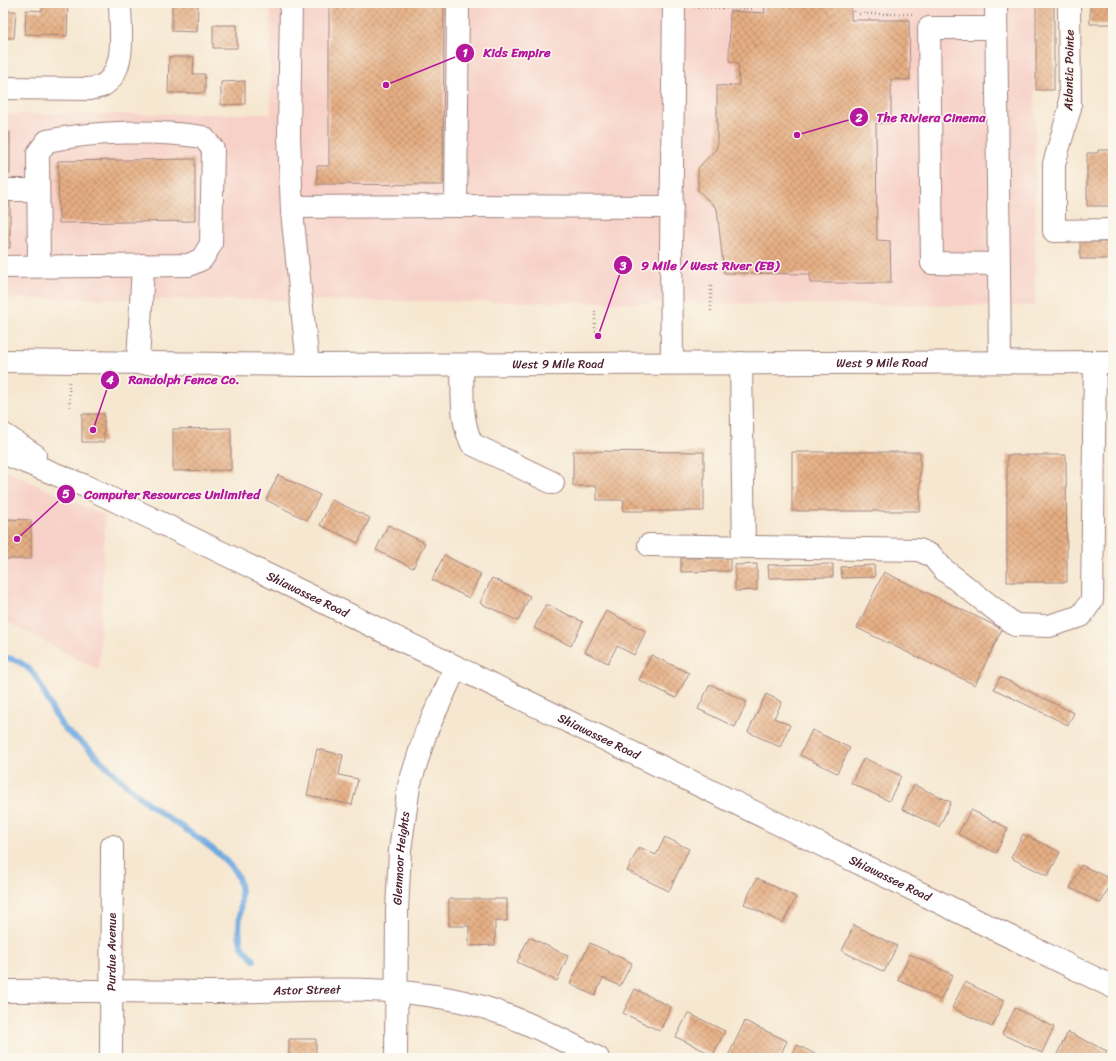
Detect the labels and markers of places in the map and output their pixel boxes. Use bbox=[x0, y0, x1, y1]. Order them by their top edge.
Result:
callout: Kids Empire bbox=[455, 40, 558, 65]
callout: The Riviera Cinema bbox=[849, 105, 993, 130]
callout: 9 Mile / West River (EB) bbox=[613, 253, 787, 278]
callout: Randolph Fence Co. bbox=[100, 367, 248, 392]
callout: Computer Resources Unlimited bbox=[56, 482, 268, 507]

